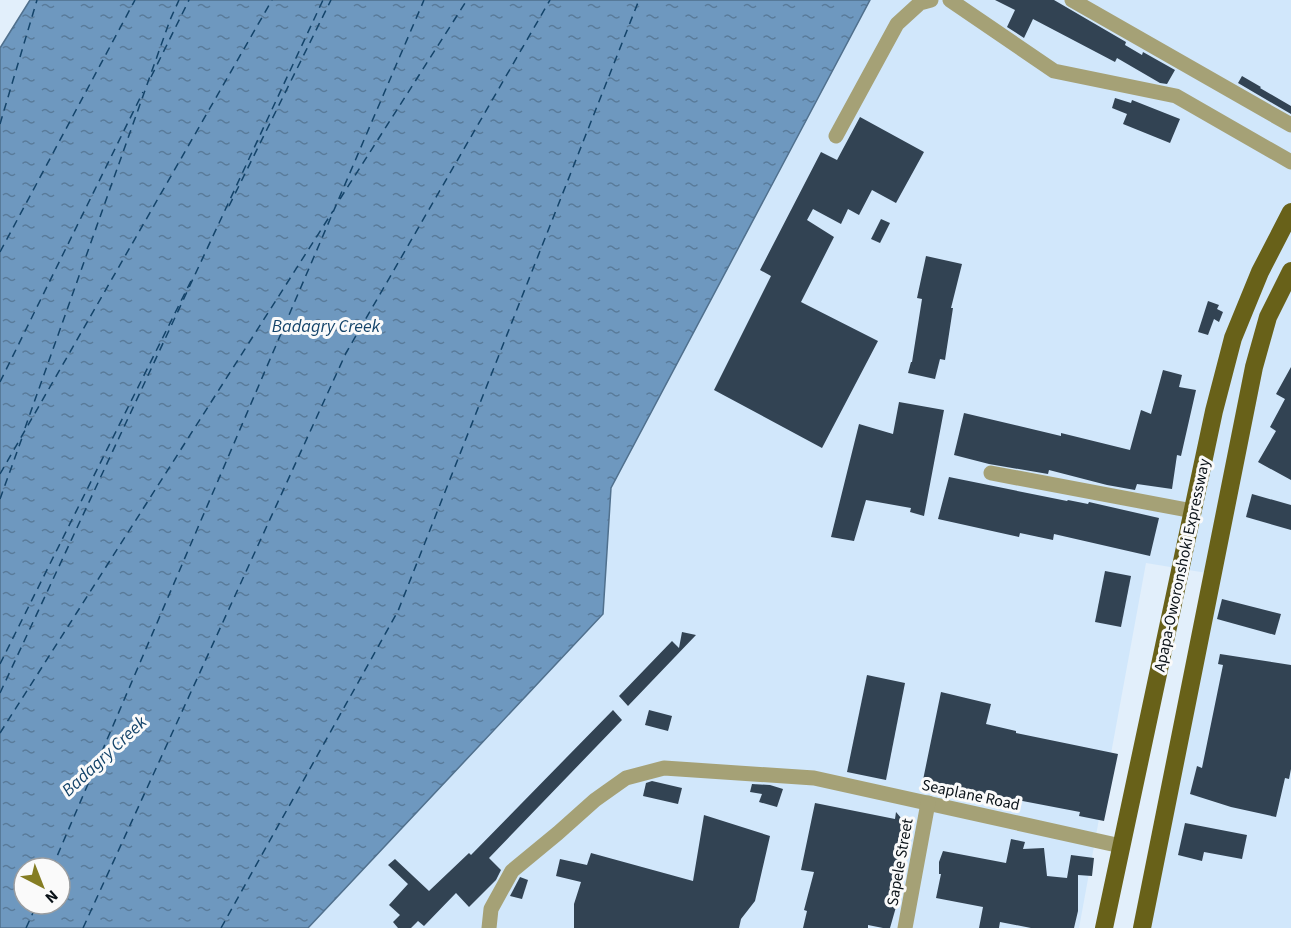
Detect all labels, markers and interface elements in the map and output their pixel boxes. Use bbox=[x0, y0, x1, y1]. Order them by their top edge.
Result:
water label: Badagry Creek bbox=[272, 314, 381, 339]
street label: Apapa-Oworonshoki Expressway bbox=[1149, 456, 1215, 674]
water label: Badagry Creek bbox=[56, 710, 153, 802]
street label: Seaplane Road bbox=[920, 774, 1022, 816]
street label: Sapele Street bbox=[881, 816, 919, 908]
north arrow bbox=[12, 856, 72, 916]
text: N bbox=[40, 885, 63, 908]

